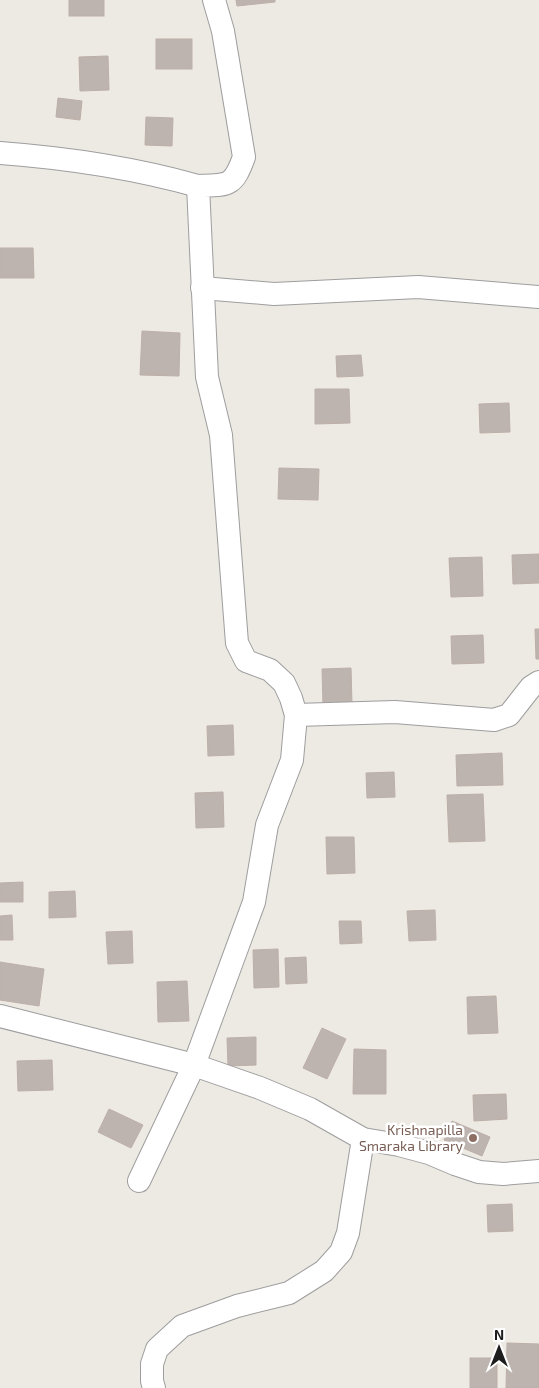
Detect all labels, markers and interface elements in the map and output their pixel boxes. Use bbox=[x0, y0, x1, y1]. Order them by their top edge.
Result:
place label: Krishnapilla Smaraka Library bbox=[359, 1121, 464, 1154]
marker: Krishnapilla Smaraka Library bbox=[467, 1132, 479, 1144]
north arrow bbox=[474, 1323, 524, 1373]
text: N bbox=[494, 1326, 504, 1343]

